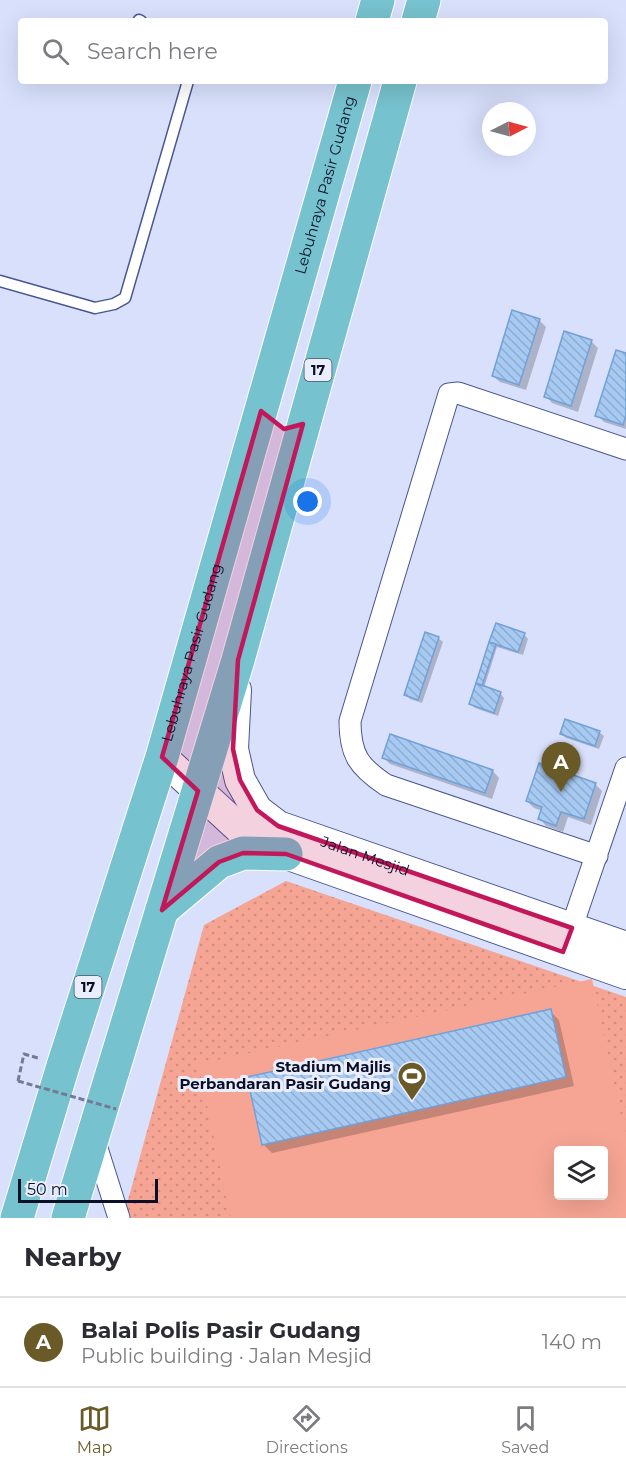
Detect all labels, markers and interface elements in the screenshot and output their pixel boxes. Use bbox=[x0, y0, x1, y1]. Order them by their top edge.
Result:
search box bbox=[18, 18, 608, 84]
icon: search bbox=[39, 35, 72, 68]
text: Search here bbox=[87, 38, 218, 65]
street label: Lebuhraya Pasir Gudang bbox=[290, 94, 359, 276]
north arrow bbox=[482, 102, 536, 156]
road number: 17 bbox=[304, 359, 332, 381]
your location bbox=[293, 487, 322, 516]
street label: Lebuhraya Pasir Gudang bbox=[157, 561, 226, 744]
pin: A bbox=[542, 742, 580, 792]
street label: Jalan Mesjid bbox=[318, 831, 412, 880]
road number: 17 bbox=[74, 976, 101, 998]
place label: Stadium Majlis Perbandaran Pasir Gudang bbox=[179, 1057, 391, 1093]
sports icon: Stadium Majlis Perbandaran Pasir Gudang bbox=[396, 1060, 428, 1102]
map controls bbox=[554, 1146, 608, 1200]
button: layers bbox=[554, 1146, 608, 1200]
scale bar bbox=[18, 1176, 158, 1204]
text: 50 m bbox=[27, 1180, 68, 1199]
text: Nearby bbox=[24, 1241, 121, 1273]
text: Balai Polis Pasir Gudang bbox=[81, 1317, 361, 1344]
text: A bbox=[36, 1330, 51, 1354]
text: 140 m bbox=[542, 1330, 602, 1354]
text: Public building · Jalan Mesjid bbox=[81, 1344, 372, 1368]
tab: Map bbox=[77, 1402, 112, 1457]
tab: Directions bbox=[266, 1402, 348, 1457]
tab: Saved bbox=[501, 1402, 549, 1457]

